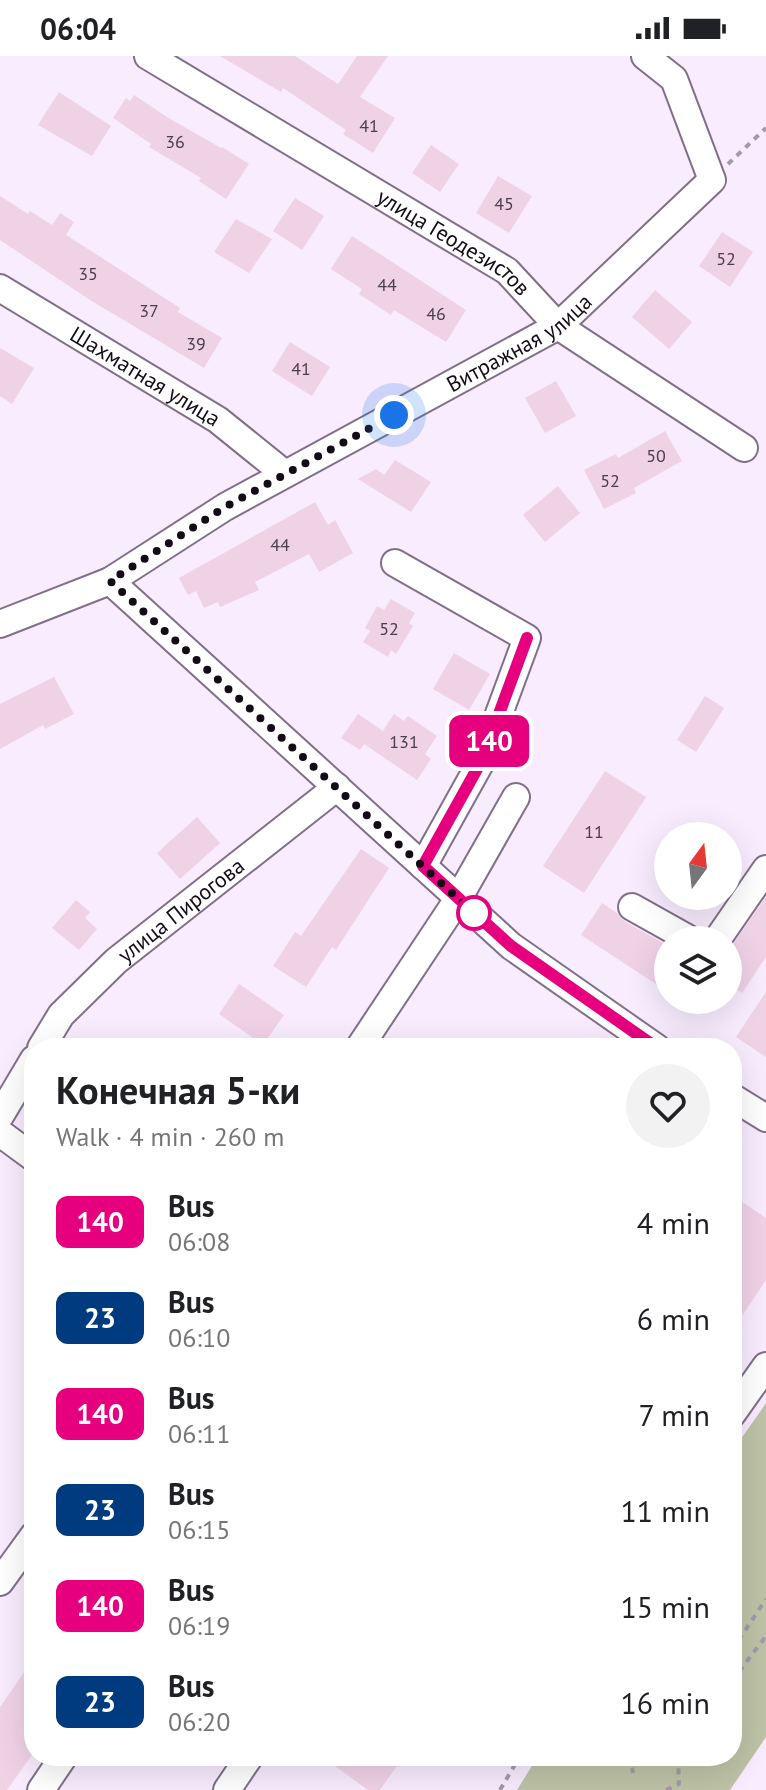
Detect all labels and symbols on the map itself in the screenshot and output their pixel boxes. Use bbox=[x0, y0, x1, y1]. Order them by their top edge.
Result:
house number: 41 bbox=[359, 114, 379, 137]
house number: 36 bbox=[165, 130, 185, 153]
street label: улица Геодезистов bbox=[372, 182, 536, 301]
house number: 45 bbox=[494, 192, 514, 215]
house number: 52 bbox=[716, 247, 736, 270]
house number: 35 bbox=[78, 262, 98, 285]
house number: 44 bbox=[377, 273, 397, 296]
street label: Витражная улица bbox=[442, 287, 598, 398]
house number: 37 bbox=[139, 299, 159, 322]
house number: 46 bbox=[426, 302, 446, 325]
street label: Шахматная улица bbox=[65, 320, 226, 432]
house number: 39 bbox=[186, 332, 206, 355]
house number: 41 bbox=[291, 357, 311, 380]
your location bbox=[374, 395, 414, 435]
house number: 50 bbox=[646, 444, 666, 467]
house number: 52 bbox=[600, 469, 620, 492]
house number: 44 bbox=[270, 533, 290, 556]
house number: 52 bbox=[379, 617, 399, 640]
line badge: 140 bbox=[443, 715, 535, 767]
house number: 131 bbox=[389, 730, 419, 753]
house number: 11 bbox=[584, 820, 604, 843]
north arrow bbox=[654, 822, 742, 910]
street label: улица Пирогова bbox=[112, 852, 250, 969]
unlabelled marker bbox=[457, 896, 491, 930]

